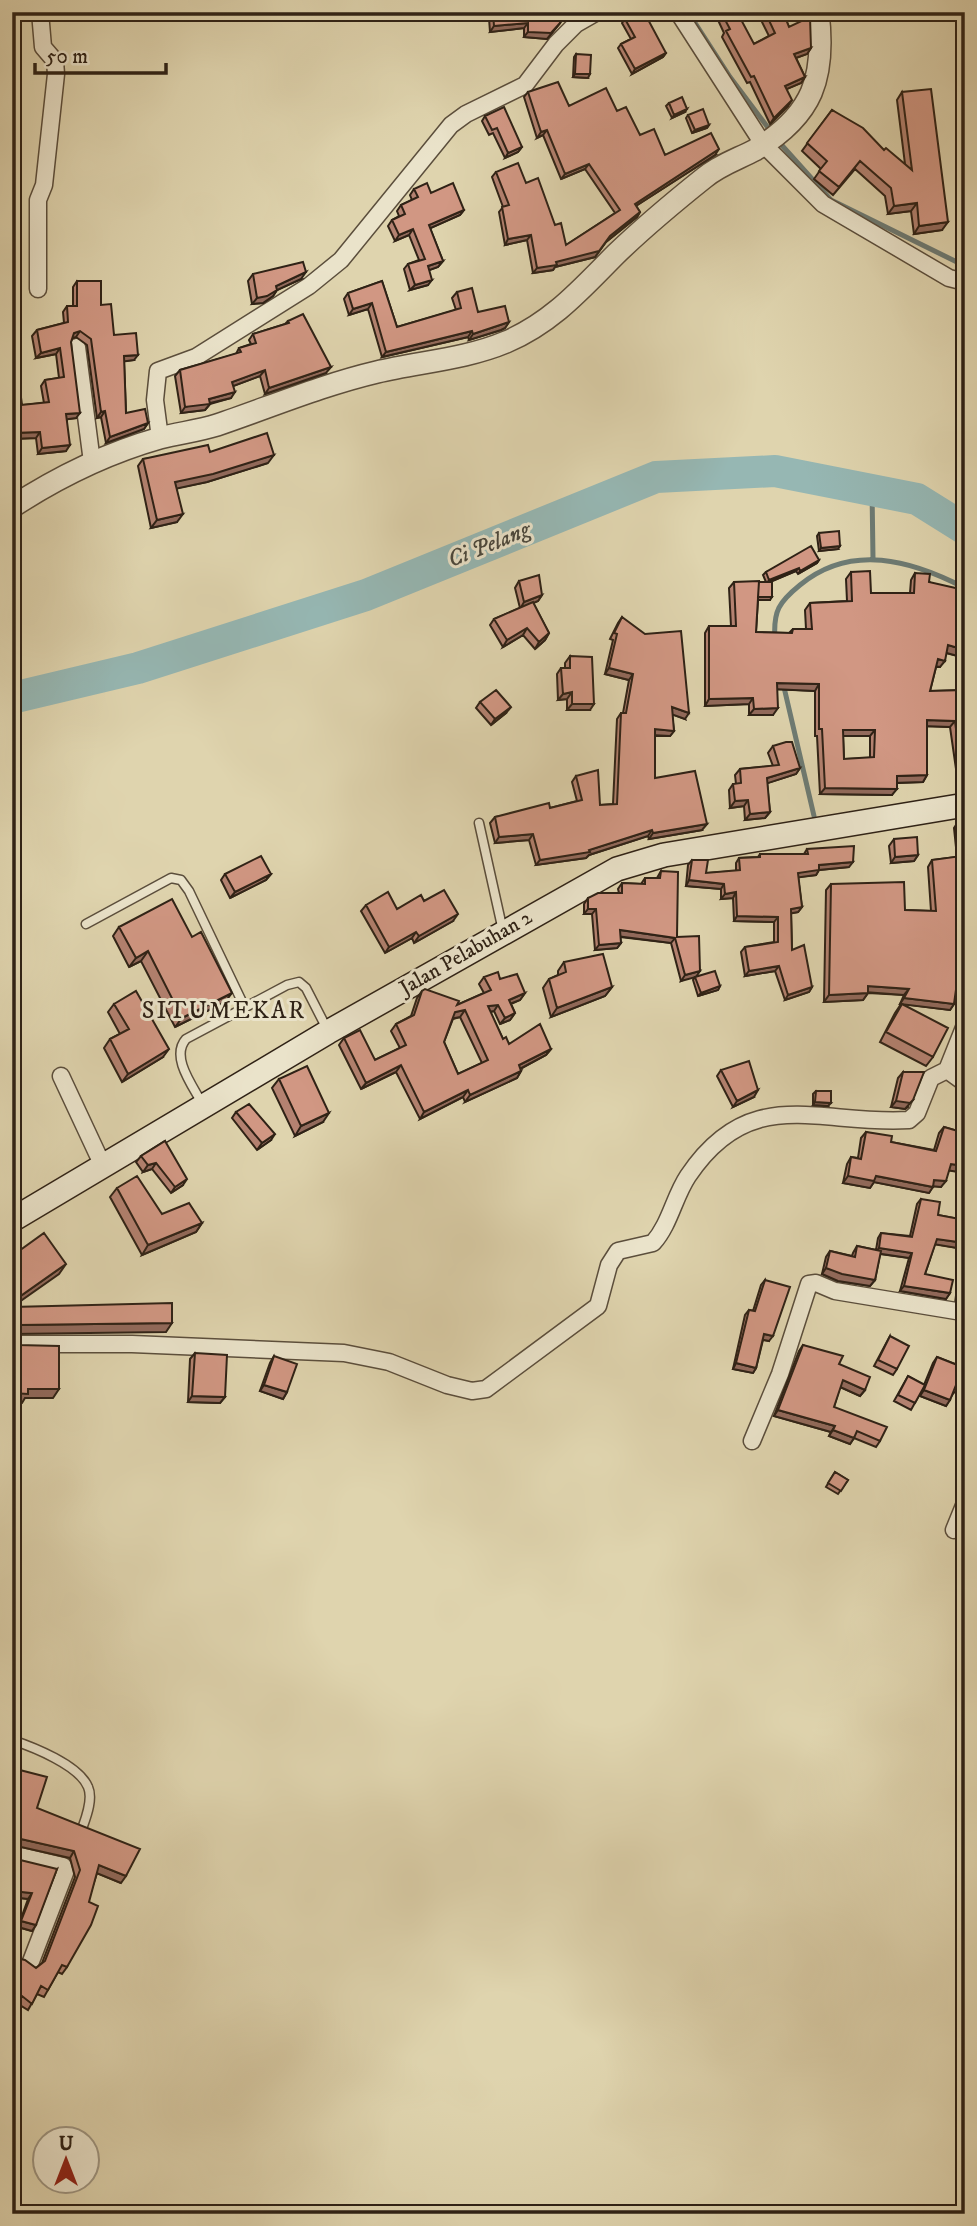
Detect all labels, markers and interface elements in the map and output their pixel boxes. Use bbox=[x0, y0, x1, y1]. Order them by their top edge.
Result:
scale bar bbox=[35, 32, 166, 76]
text: 50 m bbox=[46, 44, 88, 70]
water label: Ci Pelang bbox=[443, 515, 536, 575]
street label: Jalan Pelabuhan 2 bbox=[393, 904, 538, 1003]
district label: SITUMEKAR bbox=[142, 996, 306, 1026]
north arrow bbox=[32, 2124, 102, 2194]
text: U bbox=[59, 2133, 74, 2156]

